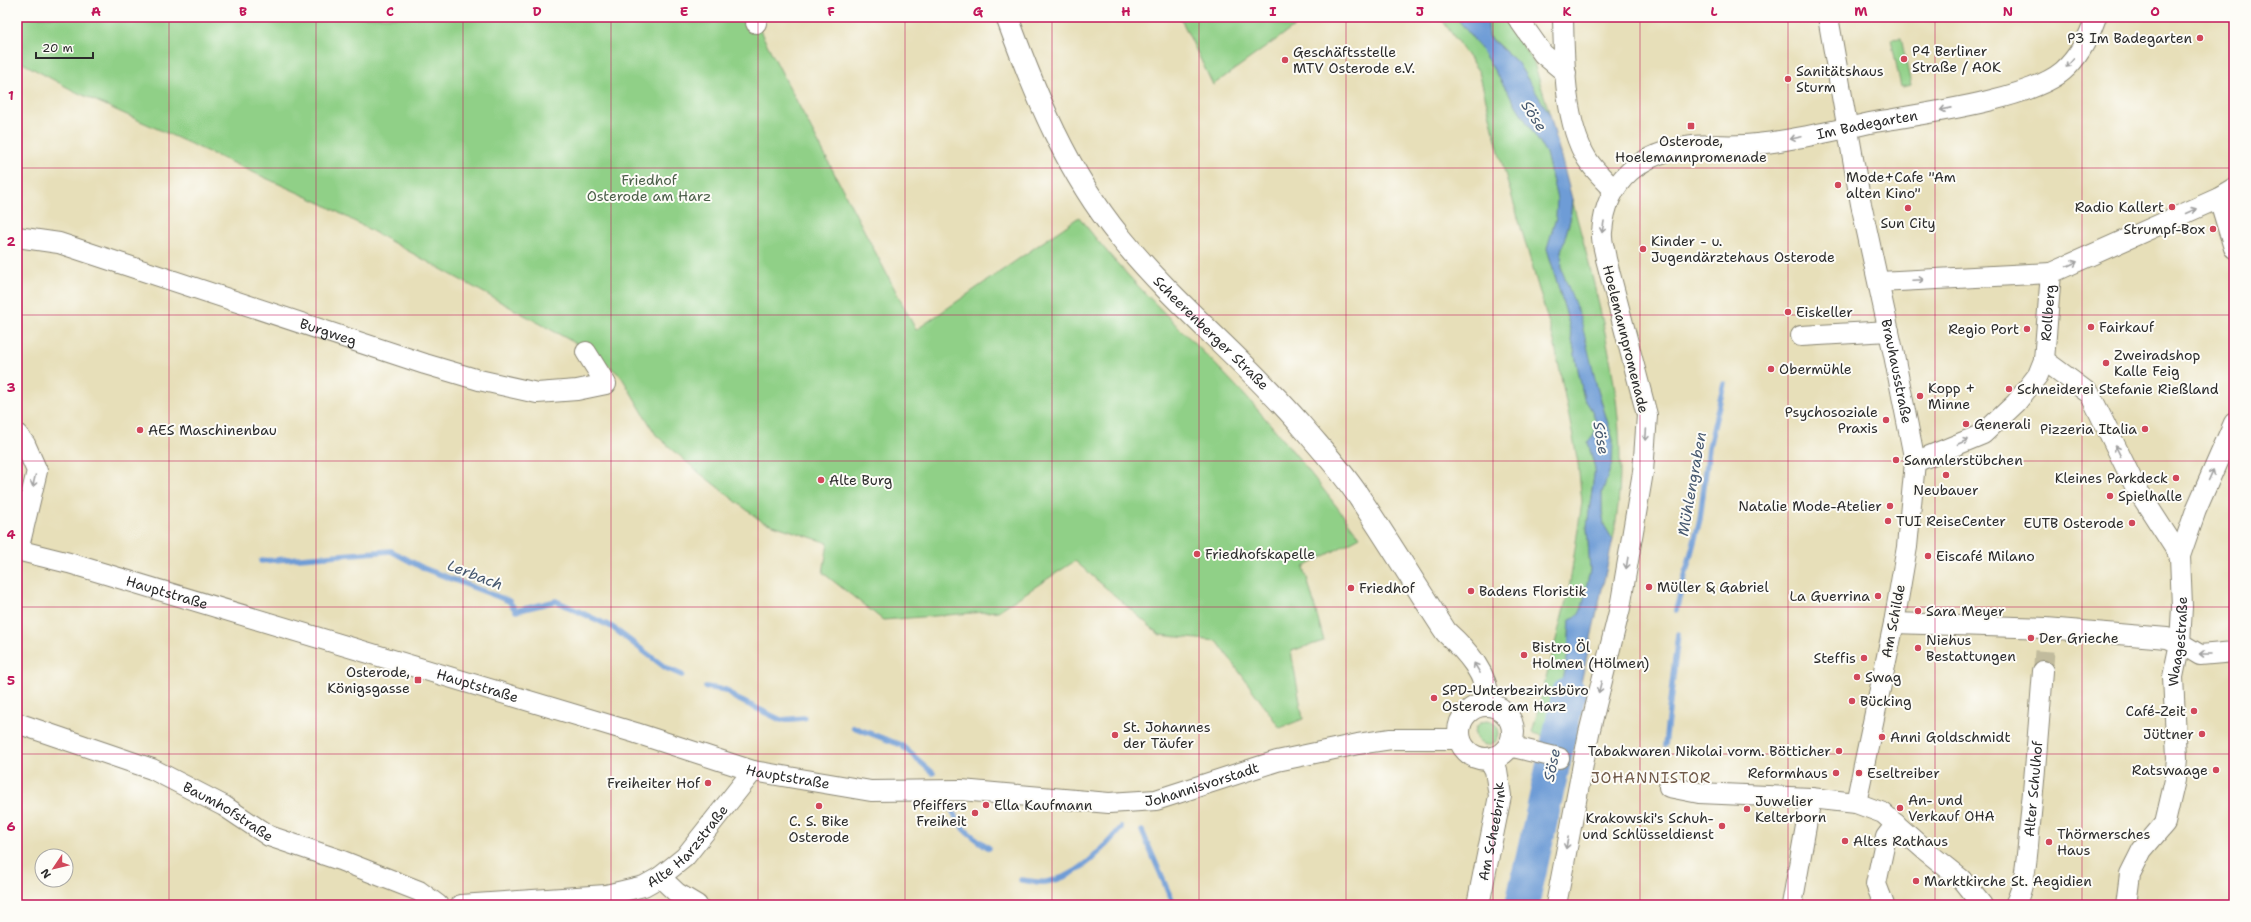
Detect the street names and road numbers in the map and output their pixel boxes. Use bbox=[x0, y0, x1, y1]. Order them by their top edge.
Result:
street label: Im Badegarten bbox=[1815, 106, 1919, 143]
street label: Hoelemannpromenade bbox=[1599, 263, 1653, 415]
street label: Scheerenberger Straße bbox=[1150, 272, 1273, 394]
street label: Rollberg bbox=[2037, 284, 2059, 342]
street label: Burgweg bbox=[297, 314, 359, 350]
street label: Brauhausstraße bbox=[1877, 317, 1916, 425]
street label: Hauptstraße bbox=[124, 572, 210, 613]
street label: Am Schilde bbox=[1877, 583, 1909, 659]
street label: Waagestraße bbox=[2164, 596, 2191, 687]
street label: Hauptstraße bbox=[434, 665, 521, 706]
street label: Alter Schulhof bbox=[2020, 739, 2046, 838]
street label: Johannisvorstadt bbox=[1144, 758, 1261, 810]
street label: Hauptstraße bbox=[744, 760, 831, 793]
street label: Baumhofstraße bbox=[180, 778, 277, 846]
street label: Am Scheebrink bbox=[1474, 781, 1509, 882]
street label: Alte Harzstraße bbox=[644, 801, 732, 892]

